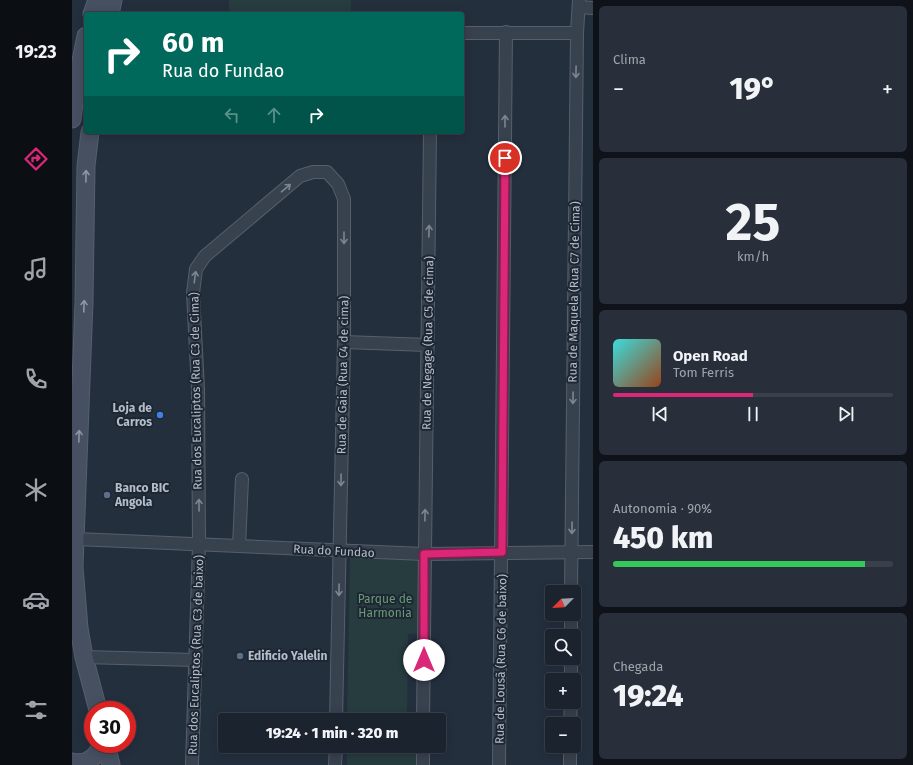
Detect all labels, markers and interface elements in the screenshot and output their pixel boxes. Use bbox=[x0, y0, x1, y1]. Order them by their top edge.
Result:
text: 60 m bbox=[162, 26, 224, 59]
icon: right bbox=[96, 28, 148, 80]
text: 19:23 bbox=[15, 41, 57, 63]
text: Clima bbox=[613, 52, 646, 67]
text: Rua do Fundao bbox=[162, 60, 284, 82]
one-way arrow bbox=[573, 65, 580, 78]
text: 19° bbox=[730, 71, 776, 107]
text: − bbox=[613, 76, 624, 103]
text: + bbox=[882, 76, 893, 103]
icon: left bbox=[221, 104, 243, 126]
icon: ahead bbox=[263, 104, 285, 126]
icon: right bbox=[305, 104, 327, 126]
one-way arrow bbox=[501, 115, 509, 128]
pin bbox=[488, 141, 522, 175]
icon: directions bbox=[22, 145, 50, 173]
icon: arrive bbox=[494, 147, 516, 169]
one-way arrow bbox=[82, 170, 90, 183]
one-way arrow bbox=[280, 183, 291, 192]
text: 25 bbox=[726, 191, 780, 254]
street label: Rua de Maquela (Rua C7 de Cima) bbox=[565, 201, 583, 383]
one-way arrow bbox=[425, 225, 433, 238]
one-way arrow bbox=[340, 231, 348, 244]
text: km/h bbox=[737, 249, 769, 264]
icon: music bbox=[22, 255, 50, 283]
street label: Rua de Negage (Rua C5 de cima) bbox=[419, 256, 437, 430]
one-way arrow bbox=[191, 271, 199, 284]
street label: Rua dos Eucaliptos (Rua C3 de Cima) bbox=[187, 292, 205, 490]
street label: Rua de Gaia (Rua C4 de cima) bbox=[335, 296, 351, 454]
one-way arrow bbox=[81, 300, 88, 313]
text: Open Road bbox=[673, 347, 748, 365]
icon: phone bbox=[22, 365, 50, 393]
text: Tom Ferris bbox=[673, 365, 734, 380]
one-way arrow bbox=[569, 391, 577, 404]
place label: Loja de Carros bbox=[113, 401, 152, 429]
icon: previous bbox=[649, 403, 671, 425]
icon: pause bbox=[742, 403, 764, 425]
icon: next bbox=[835, 403, 857, 425]
marker: Loja de Carros bbox=[155, 410, 165, 420]
one-way arrow bbox=[76, 430, 83, 443]
one-way arrow bbox=[337, 473, 345, 486]
icon: climate bbox=[22, 476, 50, 504]
place label: Banco BIC Angola bbox=[114, 481, 169, 509]
marker: Banco BIC Angola bbox=[102, 490, 112, 500]
one-way arrow bbox=[195, 499, 203, 512]
text: Autonomia · 90% bbox=[613, 501, 712, 516]
one-way arrow bbox=[421, 509, 429, 522]
text: 450 km bbox=[613, 520, 713, 556]
one-way arrow bbox=[568, 521, 576, 534]
street label: Rua do Fundao bbox=[293, 542, 375, 560]
street label: Rua dos Eucaliptos (Rua C3 de baixo) bbox=[186, 555, 206, 755]
street label: Rua de Lousã (Rua C6 de baixo) bbox=[493, 574, 509, 744]
one-way arrow bbox=[335, 583, 343, 596]
north arrow bbox=[545, 585, 581, 621]
map controls bbox=[545, 585, 581, 753]
icon: car bbox=[22, 586, 50, 614]
park label: Parque de Harmonia bbox=[358, 592, 412, 620]
button: search bbox=[545, 629, 581, 665]
position arrow bbox=[403, 639, 445, 681]
place label: Edificio Yalelin bbox=[248, 649, 327, 663]
marker: Edificio Yalelin bbox=[235, 651, 245, 661]
text: Chegada bbox=[613, 659, 663, 674]
button: + bbox=[545, 673, 581, 709]
text: 19:24 bbox=[613, 678, 684, 714]
icon: filters bbox=[22, 696, 50, 724]
speed limit sign: 30 bbox=[84, 701, 136, 753]
button: − bbox=[545, 717, 581, 753]
text: 19:24 · 1 min · 320 m bbox=[266, 724, 398, 742]

